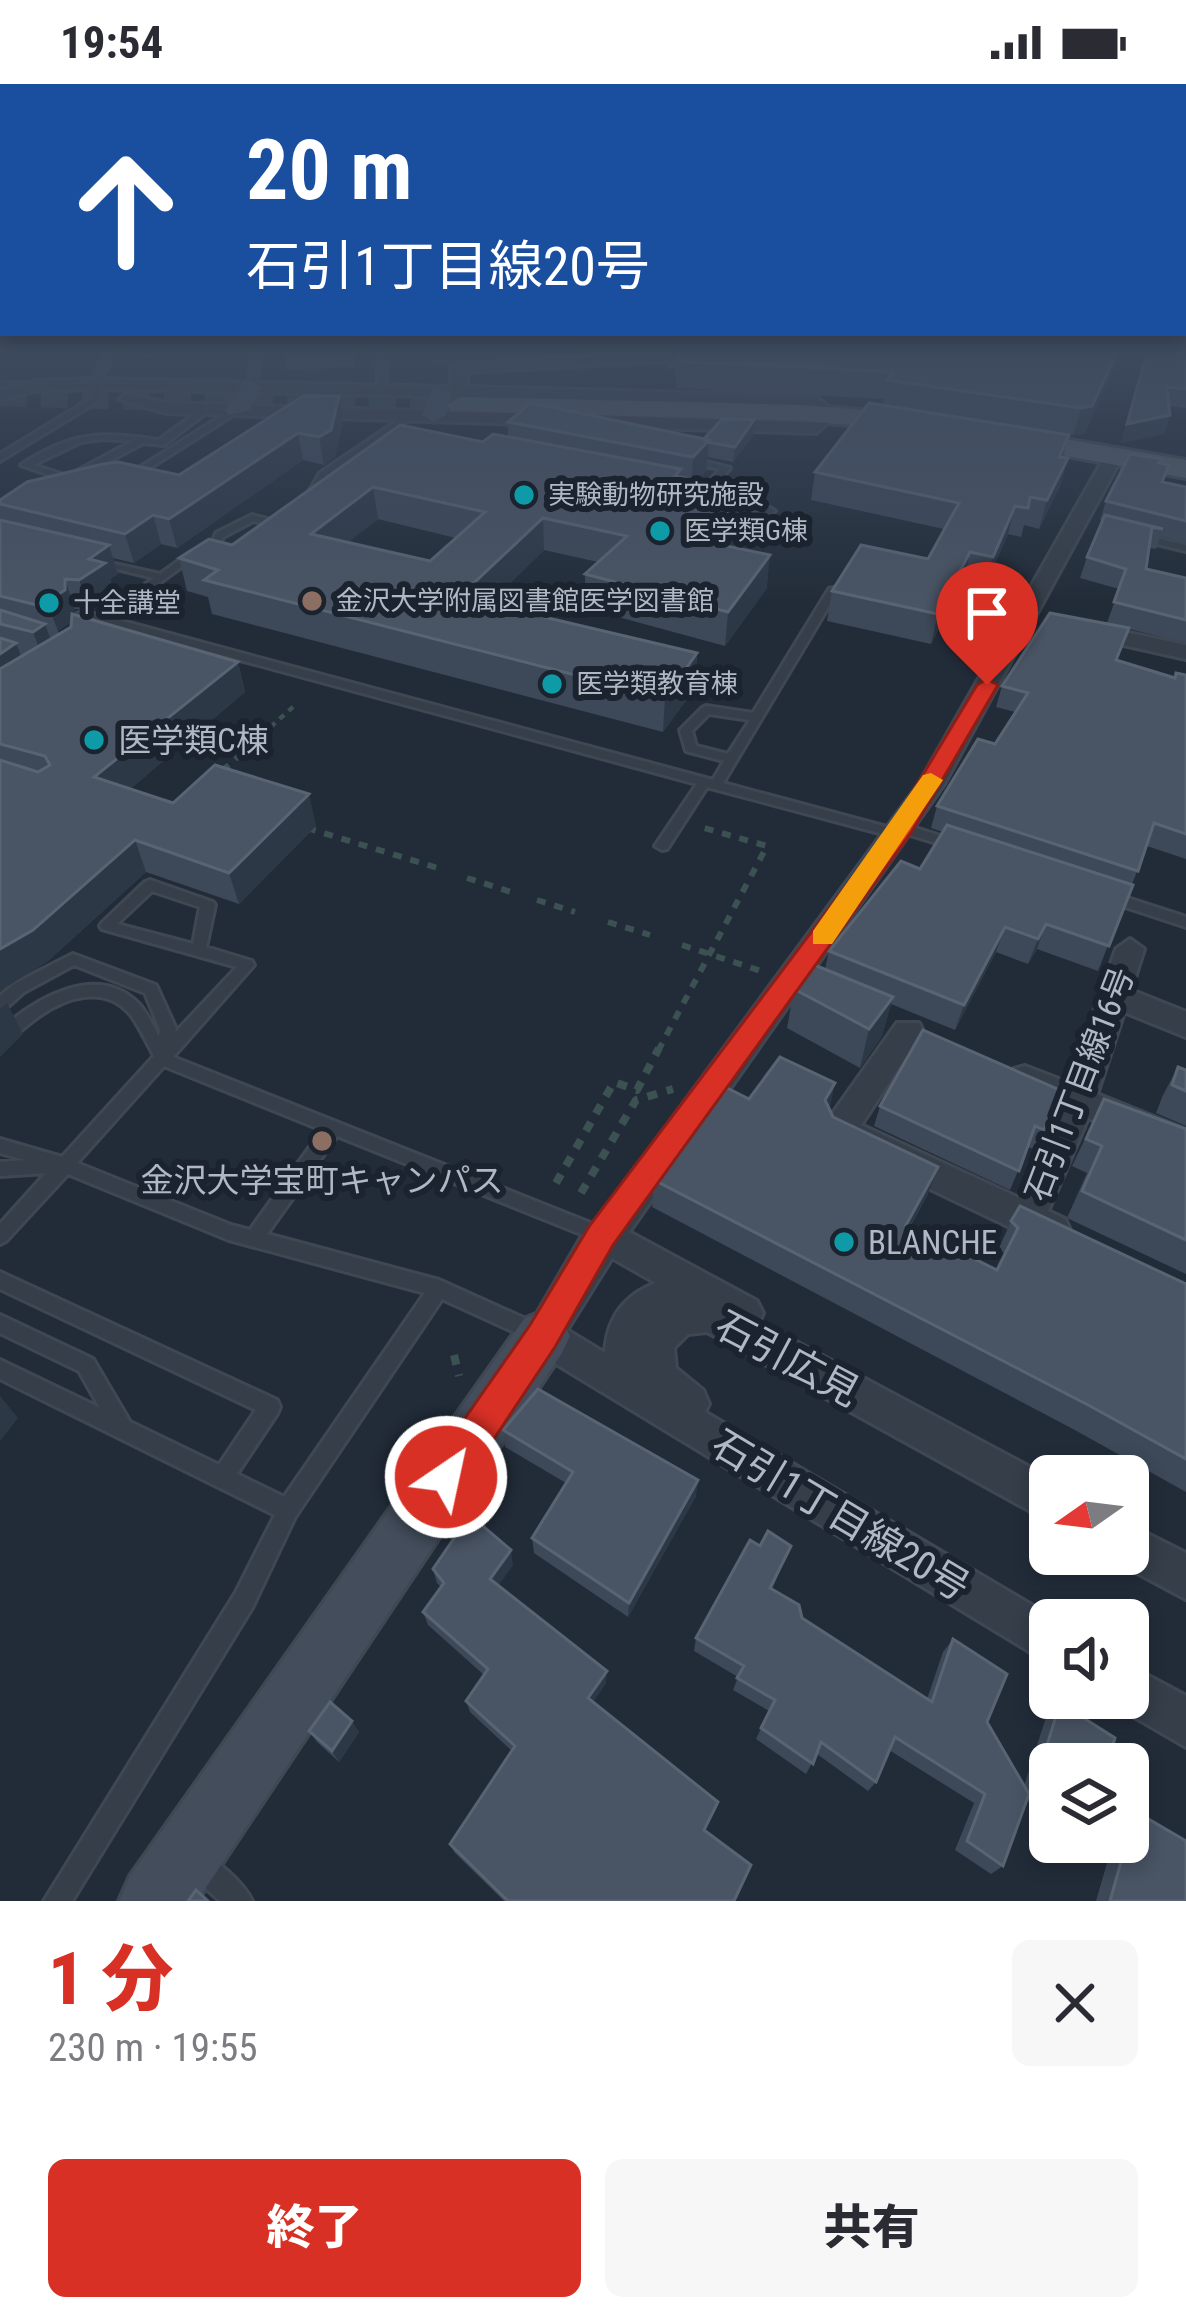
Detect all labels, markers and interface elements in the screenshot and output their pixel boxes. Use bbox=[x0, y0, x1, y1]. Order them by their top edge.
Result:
text: 19:54 bbox=[60, 16, 163, 69]
text: 20 m bbox=[246, 121, 413, 220]
icon: ahead bbox=[48, 132, 204, 288]
text: 石引1丁目線20号 bbox=[246, 235, 650, 298]
place label: 実験動物研究施設 bbox=[548, 479, 764, 511]
marker: 実験動物研究施設 bbox=[511, 482, 537, 508]
place label: 医学類G棟 bbox=[684, 515, 808, 547]
marker: 医学類G棟 bbox=[647, 518, 673, 544]
pin bbox=[936, 562, 1038, 685]
icon: arrive bbox=[954, 580, 1020, 646]
place label: 金沢大学附属図書館医学図書館 bbox=[336, 585, 714, 617]
place label: 十全講堂 bbox=[73, 587, 181, 619]
marker: 金沢大学附属図書館医学図書館 bbox=[299, 588, 325, 614]
marker: 十全講堂 bbox=[36, 590, 62, 616]
place label: 医学類教育棟 bbox=[576, 668, 738, 700]
marker: 医学類教育棟 bbox=[539, 671, 565, 697]
place label: 医学類C棟 bbox=[118, 721, 269, 760]
marker: 医学類C棟 bbox=[81, 727, 107, 753]
street label: 石引1丁目線16号 bbox=[1017, 962, 1142, 1206]
marker: 金沢大学宝町キャンパス bbox=[309, 1128, 335, 1154]
place label: 金沢大学宝町キャンパス bbox=[141, 1161, 504, 1200]
place label: BLANCHE bbox=[868, 1223, 997, 1262]
marker: BLANCHE bbox=[831, 1229, 857, 1255]
street label: 石引広見 bbox=[708, 1302, 867, 1416]
position arrow bbox=[383, 1414, 509, 1540]
street label: 石引1丁目線20号 bbox=[704, 1421, 977, 1611]
north arrow bbox=[1029, 1455, 1149, 1575]
map controls bbox=[1029, 1455, 1149, 1863]
button: sound bbox=[1029, 1599, 1149, 1719]
button: layers bbox=[1029, 1743, 1149, 1863]
text: 1 分 bbox=[48, 1937, 173, 2022]
button: close bbox=[1012, 1940, 1138, 2066]
text: 230 m · 19:55 bbox=[48, 2025, 258, 2071]
button: 終了 bbox=[48, 2159, 581, 2297]
button: 共有 bbox=[605, 2159, 1138, 2297]

